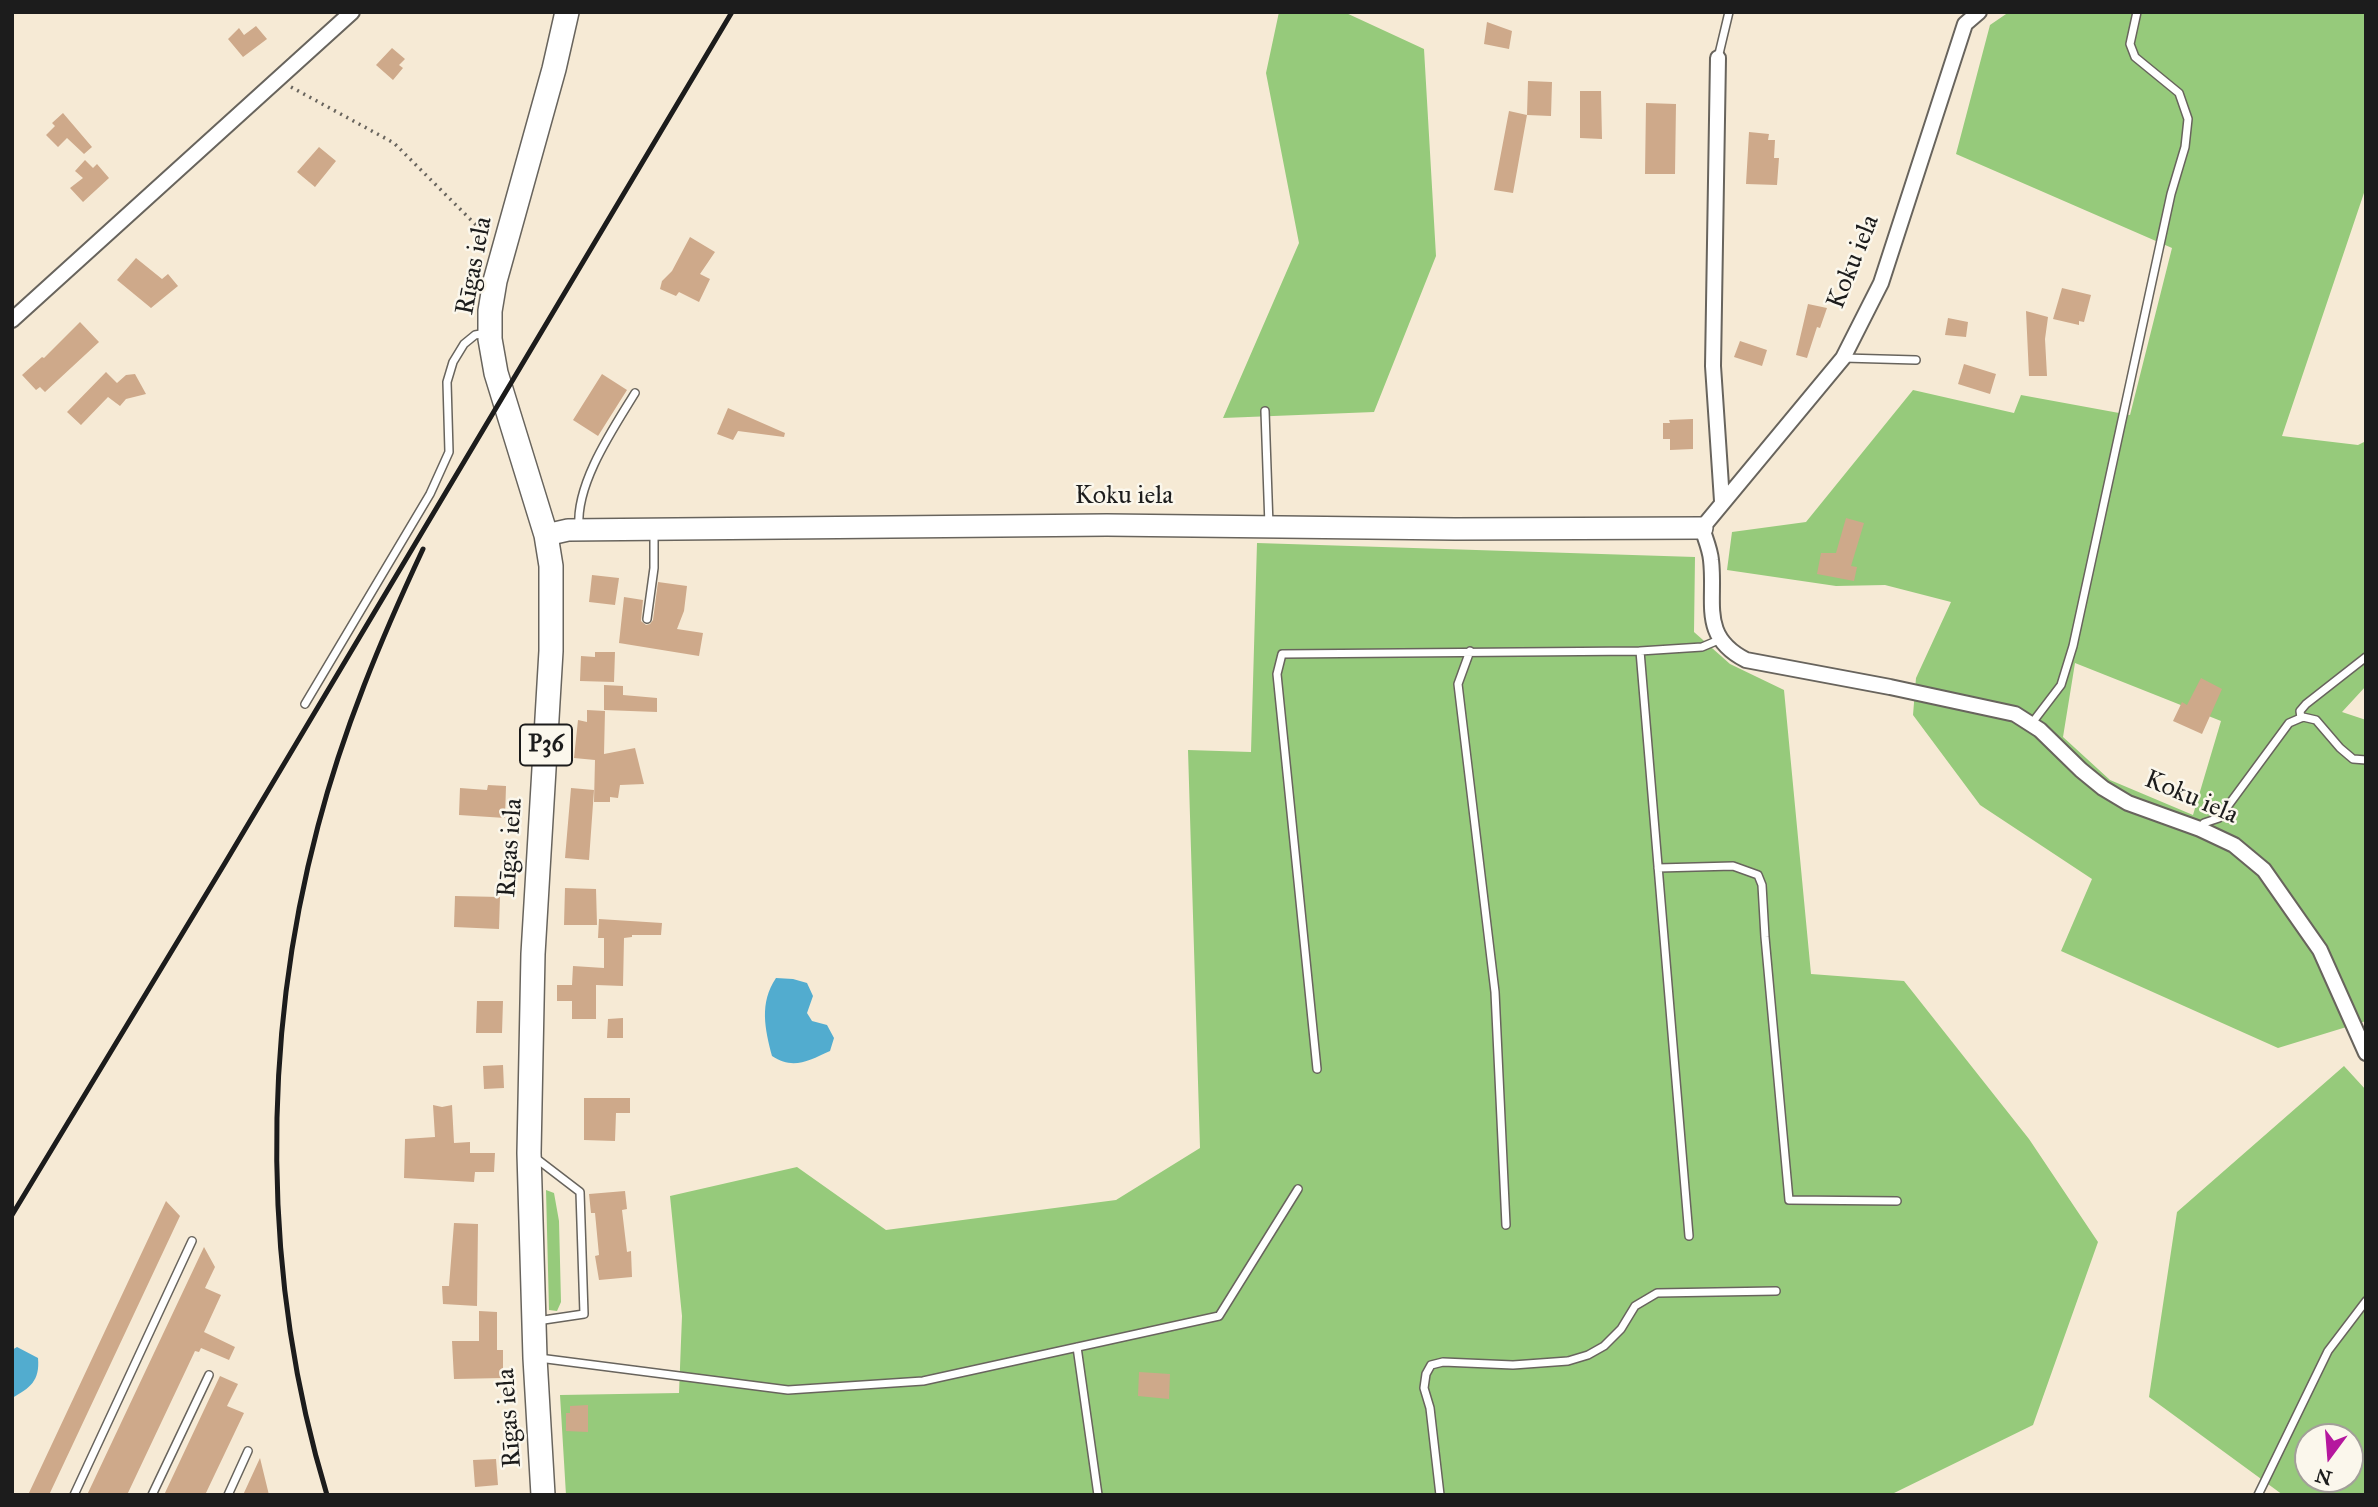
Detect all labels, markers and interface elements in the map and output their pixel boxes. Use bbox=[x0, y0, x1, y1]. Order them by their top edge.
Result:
street label: Koku iela bbox=[1821, 210, 1887, 314]
street label: Rīgas iela bbox=[450, 214, 500, 318]
street label: Koku iela bbox=[1075, 481, 1173, 513]
road number: P36 bbox=[520, 724, 572, 766]
street label: Koku iela bbox=[2140, 764, 2242, 832]
street label: Rīgas iela bbox=[492, 797, 530, 899]
street label: Rīgas iela bbox=[491, 1367, 529, 1469]
north arrow bbox=[2294, 1423, 2364, 1493]
text: N bbox=[2313, 1463, 2335, 1490]

